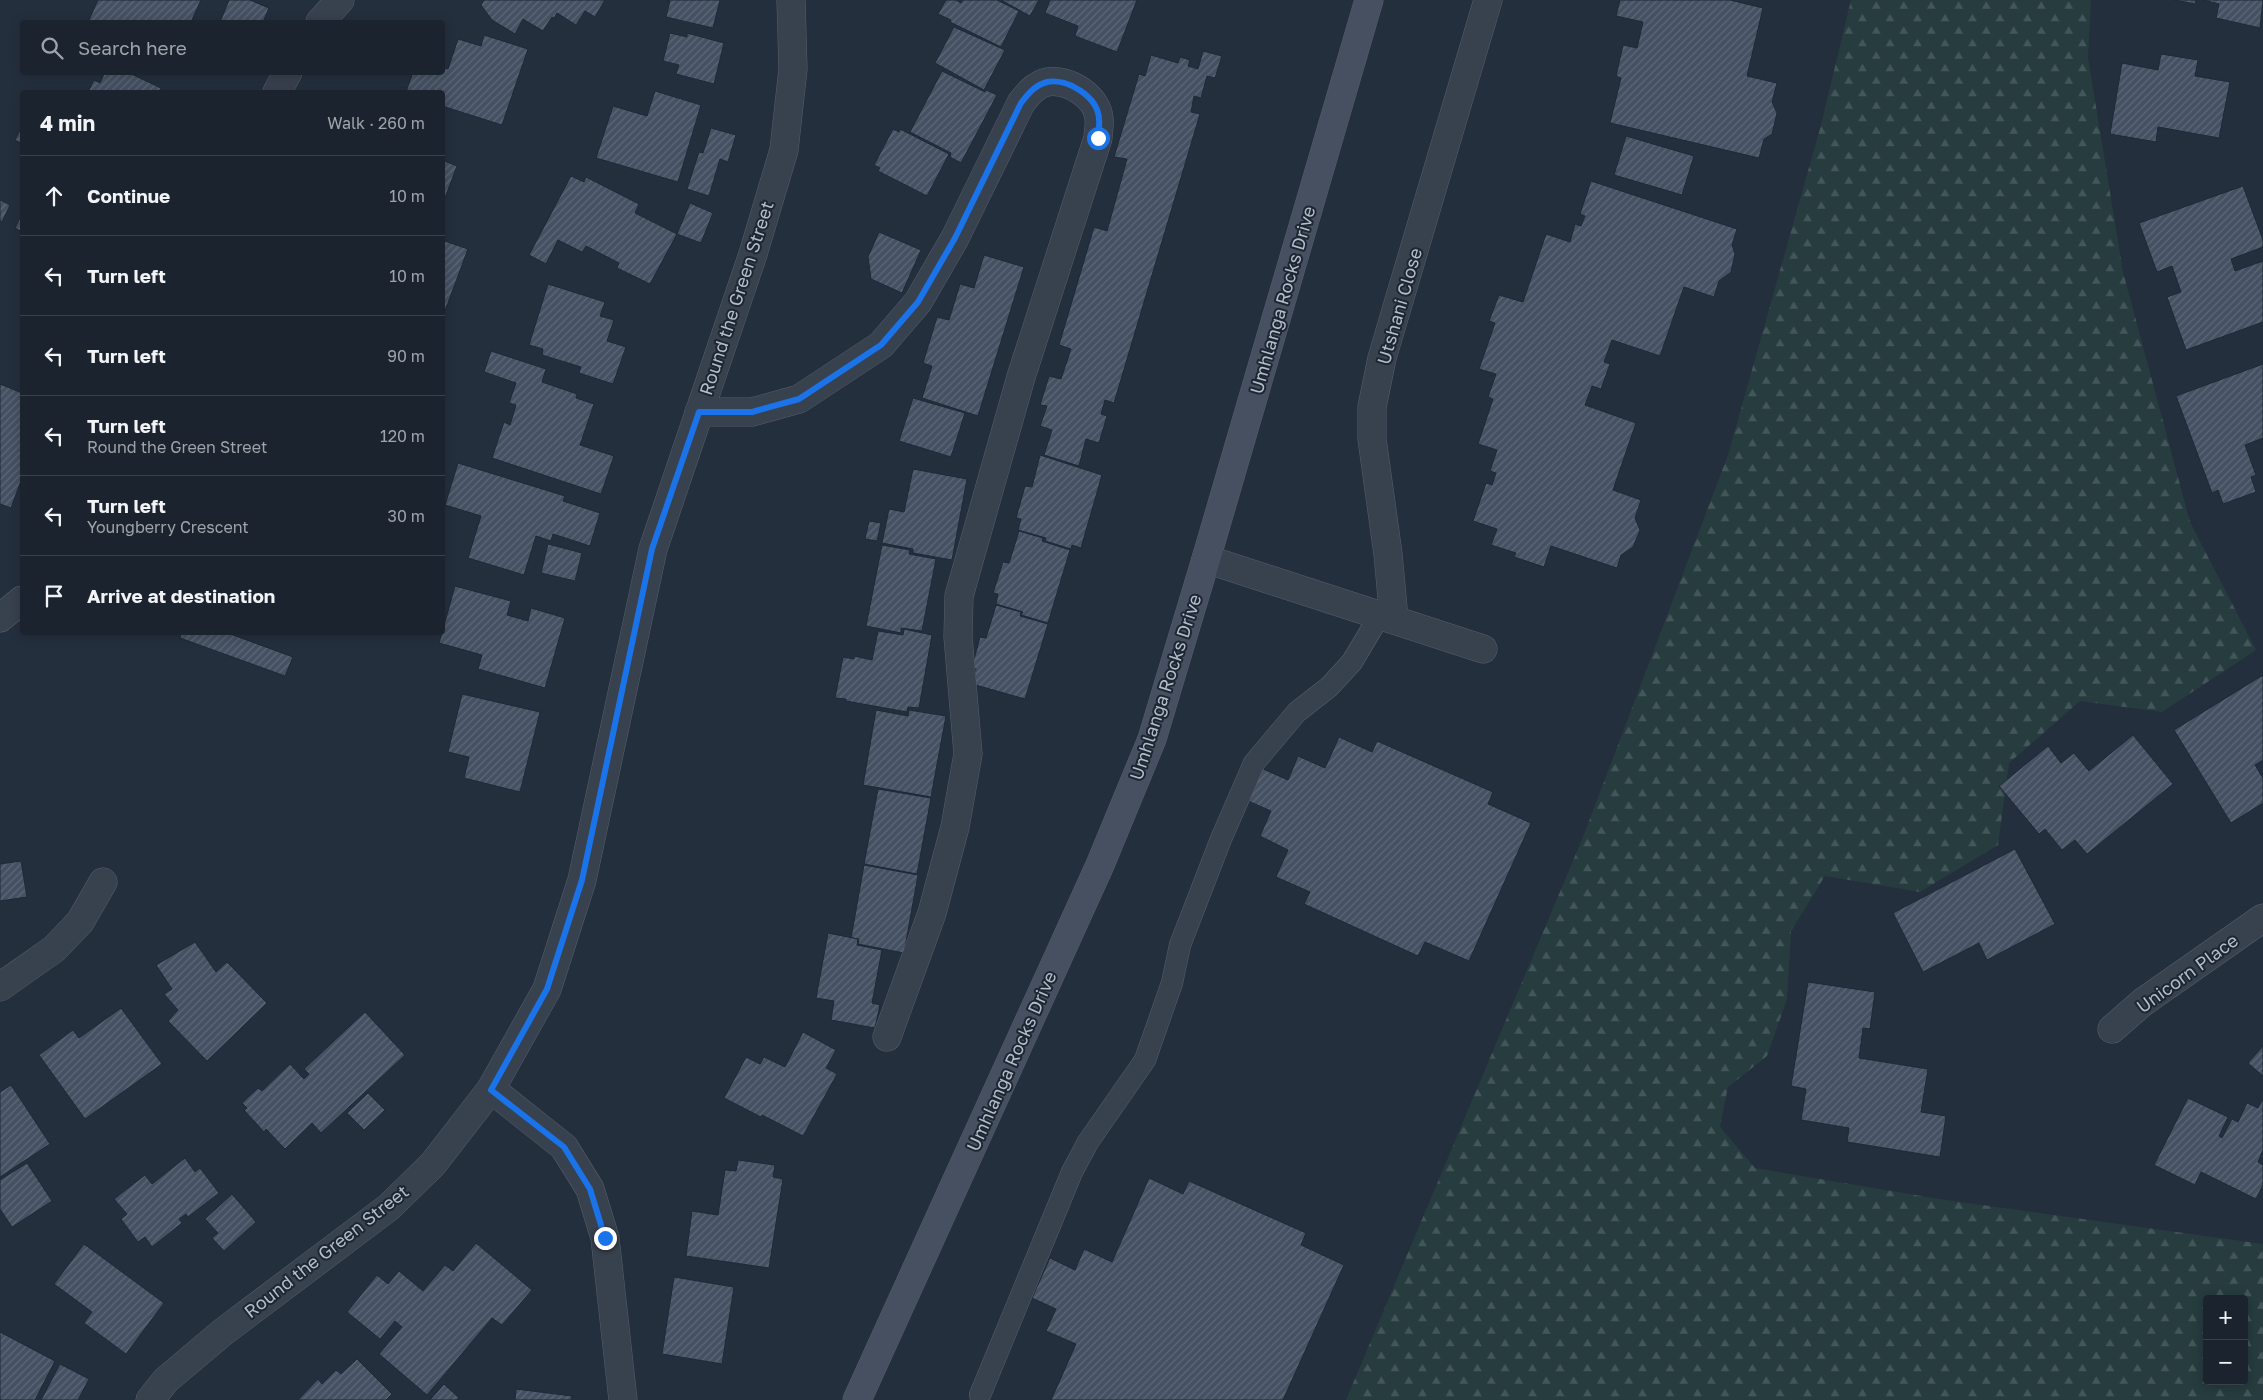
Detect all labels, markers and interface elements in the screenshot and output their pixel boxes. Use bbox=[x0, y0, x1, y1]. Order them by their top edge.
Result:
search box bbox=[20, 20, 445, 75]
icon: search bbox=[38, 34, 66, 62]
text: Search here bbox=[78, 36, 187, 59]
text: 4 min bbox=[40, 110, 95, 136]
text: Walk · 260 m bbox=[327, 113, 425, 133]
route start bbox=[1087, 127, 1110, 150]
icon: ahead bbox=[40, 182, 68, 210]
text: Continue bbox=[87, 184, 170, 207]
text: 10 m bbox=[389, 186, 425, 206]
street label: Round the Green Street bbox=[694, 198, 778, 398]
street label: Umhlanga Rocks Drive bbox=[1245, 204, 1319, 396]
street label: Utshani Close bbox=[1372, 245, 1426, 367]
icon: left bbox=[40, 262, 68, 290]
text: Turn left bbox=[87, 264, 166, 287]
text: 10 m bbox=[389, 266, 425, 286]
icon: left bbox=[40, 342, 68, 370]
text: Turn left bbox=[87, 344, 166, 367]
text: 90 m bbox=[387, 346, 425, 366]
text: Turn left bbox=[87, 414, 166, 437]
icon: left bbox=[40, 422, 68, 450]
text: 120 m bbox=[380, 426, 425, 446]
text: Round the Green Street bbox=[87, 437, 267, 457]
text: Turn left bbox=[87, 494, 166, 517]
icon: left bbox=[40, 502, 68, 530]
text: 30 m bbox=[388, 506, 425, 526]
text: Youngberry Crescent bbox=[87, 517, 249, 537]
icon: arrive bbox=[40, 582, 68, 610]
text: Arrive at destination bbox=[87, 584, 275, 607]
street label: Umhlanga Rocks Drive bbox=[1125, 591, 1205, 783]
street label: Unicorn Place bbox=[2132, 929, 2242, 1017]
street label: Umhlanga Rocks Drive bbox=[961, 968, 1061, 1154]
street label: Round the Green Street bbox=[239, 1180, 413, 1322]
route end bbox=[594, 1227, 617, 1250]
map controls bbox=[2203, 1295, 2248, 1385]
button: + bbox=[2203, 1295, 2248, 1340]
button: − bbox=[2203, 1340, 2248, 1385]

